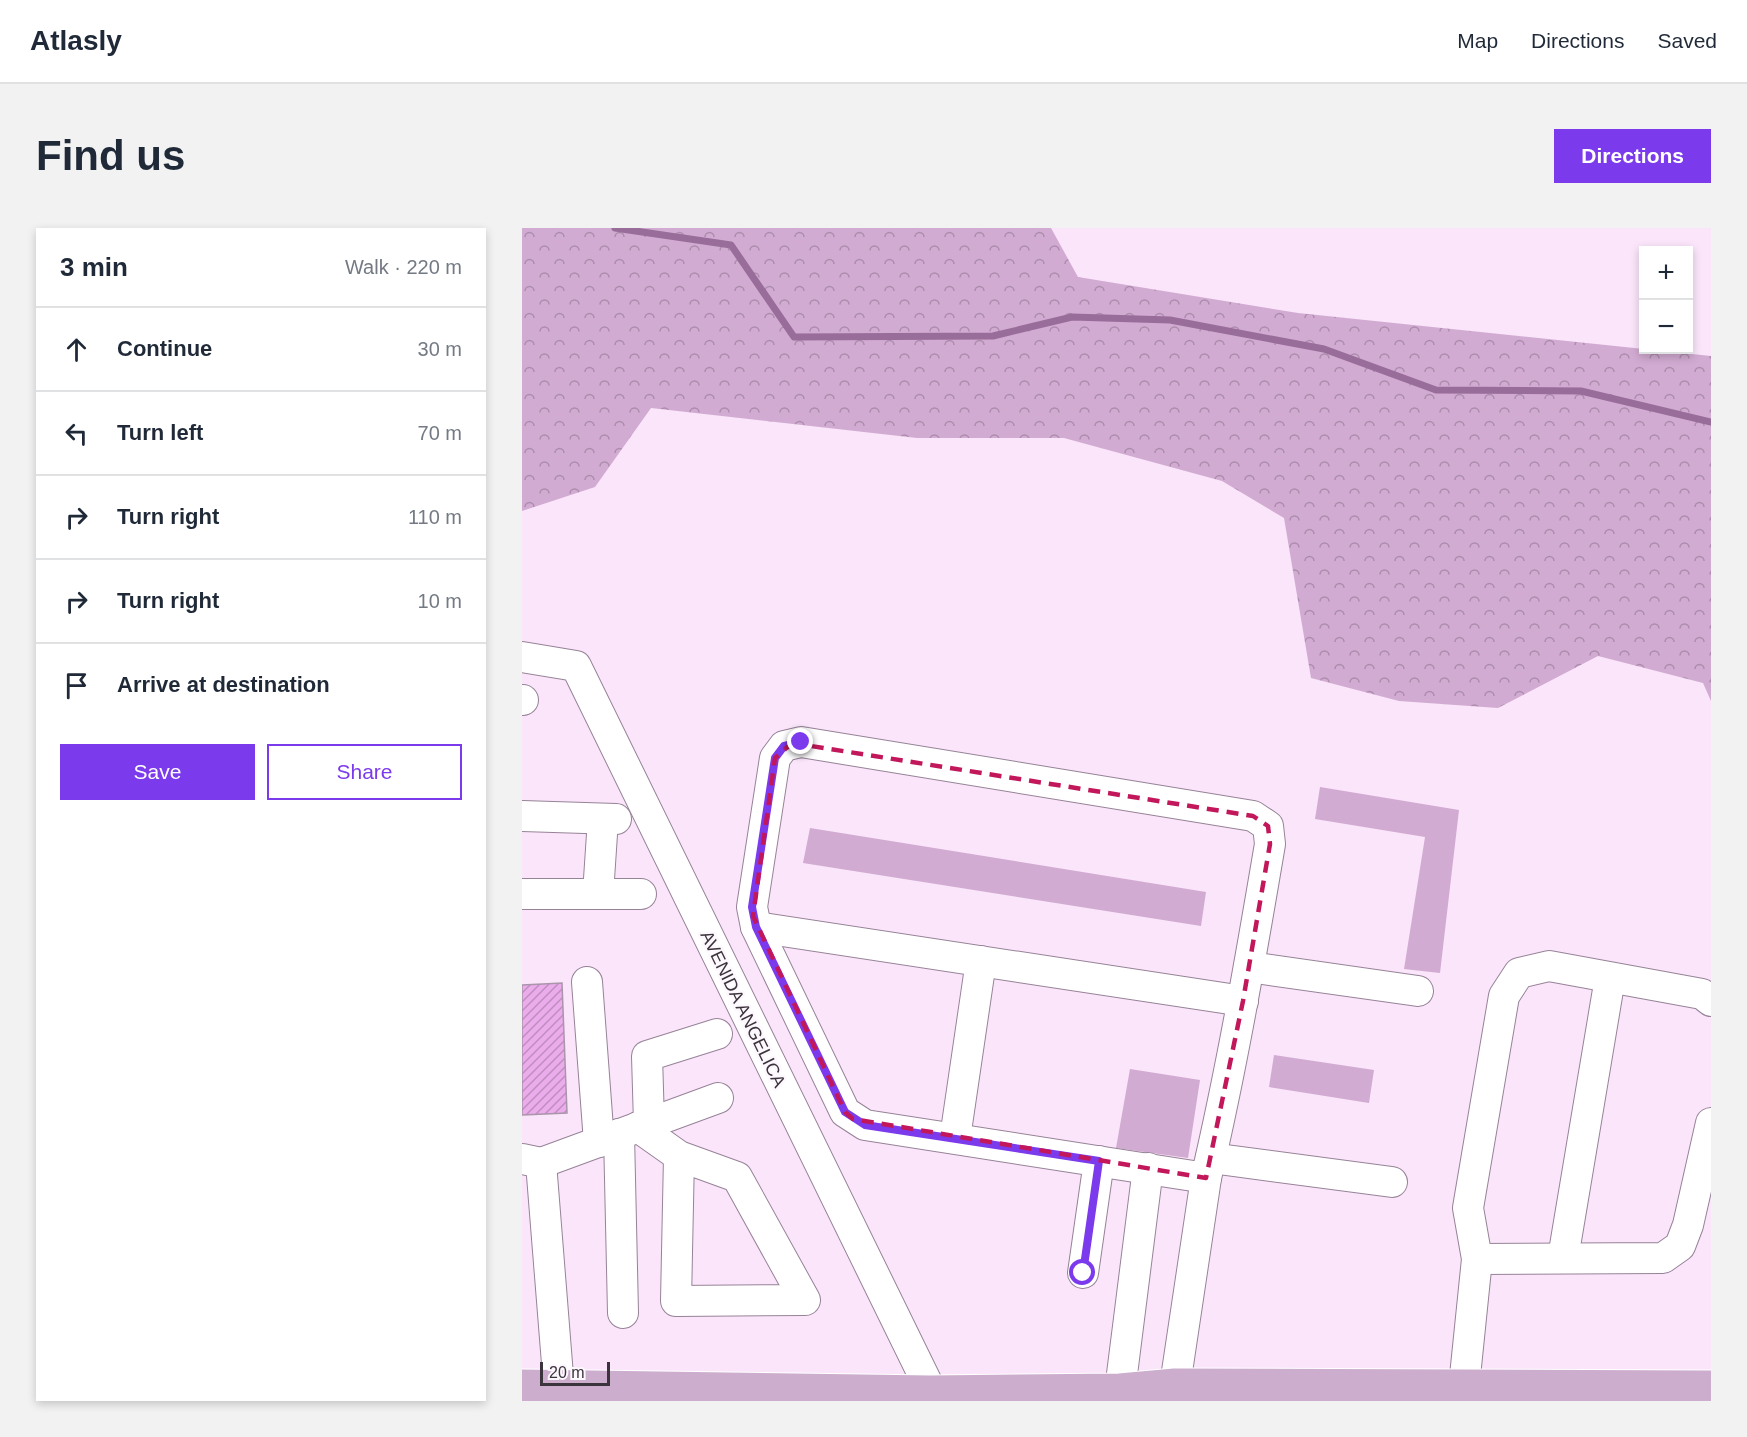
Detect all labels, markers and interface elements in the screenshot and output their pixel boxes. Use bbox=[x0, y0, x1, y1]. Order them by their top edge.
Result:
text: Atlasly bbox=[30, 25, 122, 56]
text: Map bbox=[1457, 29, 1498, 52]
text: Directions bbox=[1531, 29, 1624, 52]
text: Saved bbox=[1657, 29, 1717, 52]
button: Directions bbox=[1554, 129, 1711, 183]
text: Find us bbox=[36, 132, 185, 179]
map controls bbox=[1639, 246, 1693, 354]
button: + bbox=[1639, 246, 1693, 300]
text: 3 min bbox=[60, 252, 128, 282]
text: Walk · 220 m bbox=[345, 256, 462, 278]
button: − bbox=[1639, 300, 1693, 354]
icon: ahead bbox=[60, 333, 93, 366]
text: Continue bbox=[117, 336, 212, 361]
text: 30 m bbox=[418, 338, 462, 360]
icon: left bbox=[60, 417, 93, 450]
text: Turn left bbox=[117, 420, 203, 445]
text: 70 m bbox=[418, 422, 462, 444]
icon: right bbox=[60, 501, 93, 534]
text: Turn right bbox=[117, 504, 219, 529]
text: 110 m bbox=[408, 506, 462, 528]
icon: right bbox=[60, 585, 93, 618]
text: Turn right bbox=[117, 588, 219, 613]
text: 10 m bbox=[418, 590, 462, 612]
icon: arrive bbox=[60, 669, 93, 702]
text: Arrive at destination bbox=[117, 672, 330, 697]
route end bbox=[787, 728, 813, 754]
button: Save bbox=[60, 744, 255, 800]
button: Share bbox=[267, 744, 462, 800]
street label: AVENIDA ANGELICA bbox=[696, 927, 790, 1091]
route start bbox=[1069, 1259, 1095, 1285]
scale bar bbox=[540, 1359, 610, 1386]
text: 20 m bbox=[549, 1364, 585, 1381]

